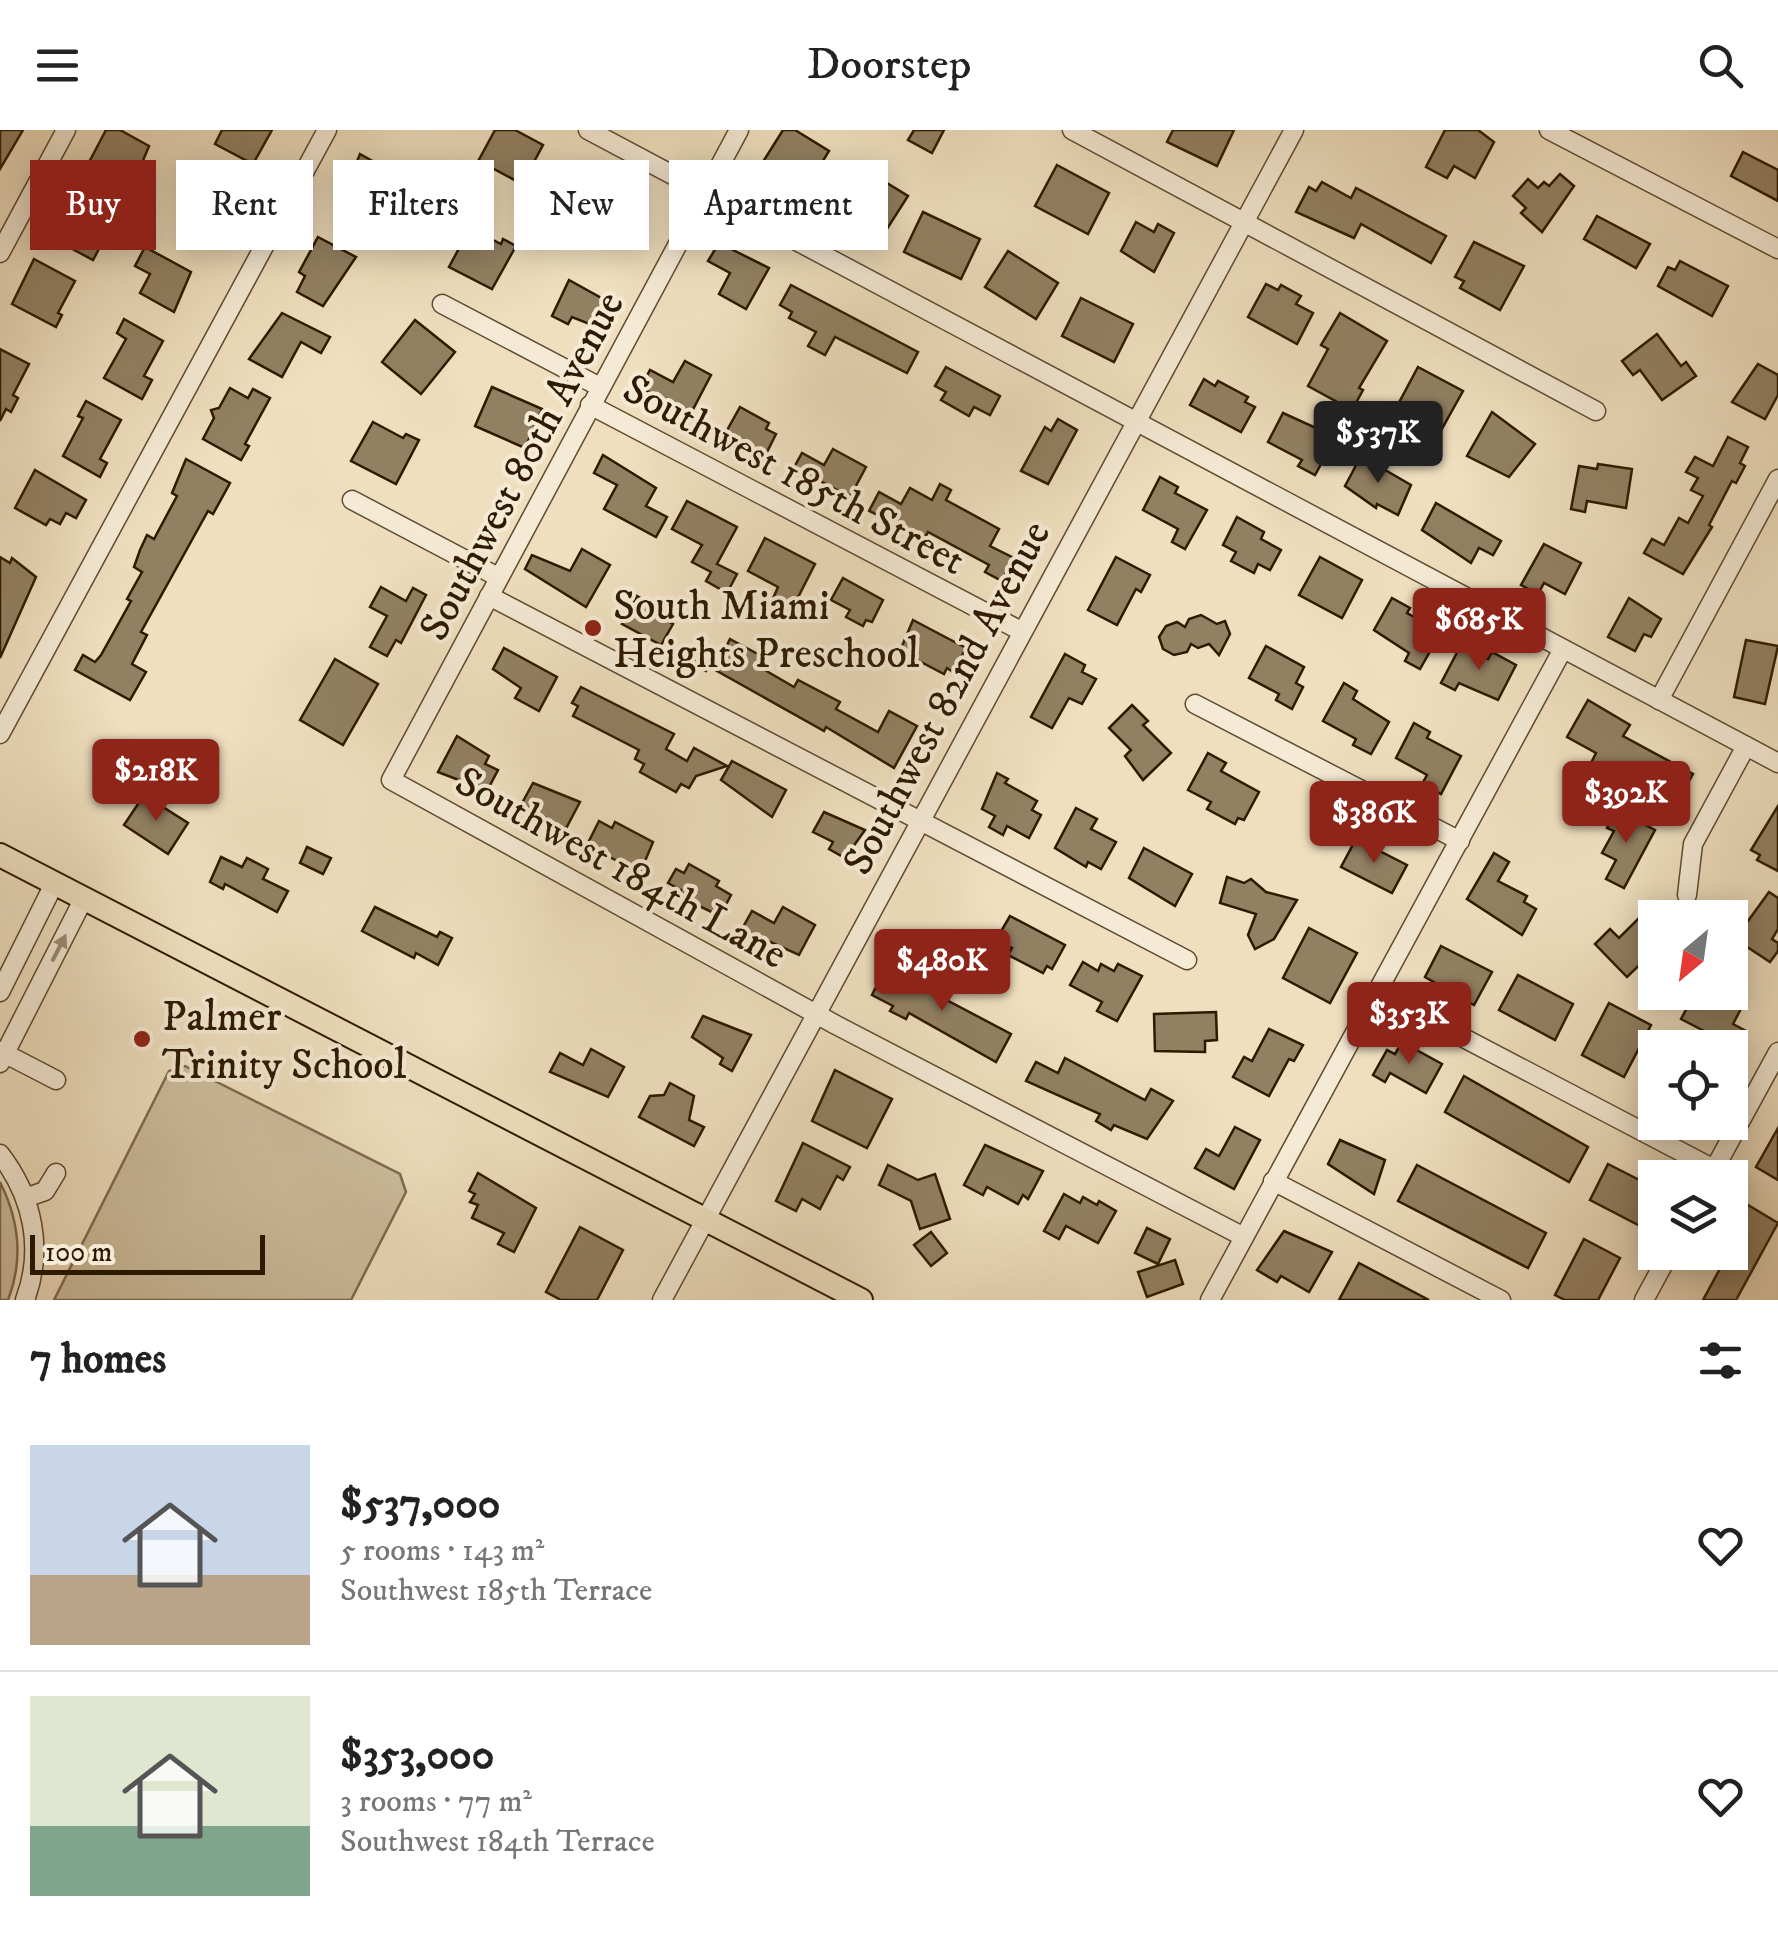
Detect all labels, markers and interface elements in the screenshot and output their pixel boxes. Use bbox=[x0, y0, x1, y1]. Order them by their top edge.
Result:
text: Doorstep bbox=[807, 37, 971, 93]
icon: menu bbox=[30, 38, 85, 93]
icon: search bbox=[1693, 38, 1748, 93]
chip: Buy bbox=[30, 160, 156, 250]
chip: Rent bbox=[176, 160, 313, 250]
chip: Filters bbox=[333, 160, 494, 250]
chip: New bbox=[514, 160, 649, 250]
chip: Apartment bbox=[669, 160, 888, 250]
street label: Southwest 80th Avenue bbox=[409, 283, 637, 650]
street label: Southwest 185th Street bbox=[614, 364, 973, 588]
pin: $537K bbox=[1308, 401, 1448, 486]
text: $537K bbox=[1336, 413, 1420, 453]
street label: Southwest 82nd Avenue bbox=[832, 513, 1063, 884]
place label: South Miami Heights Preschool bbox=[613, 581, 920, 681]
pin: $685K bbox=[1409, 588, 1549, 673]
text: $685K bbox=[1435, 600, 1523, 640]
marker: South Miami Heights Preschool bbox=[582, 617, 604, 639]
pin: $218K bbox=[86, 739, 226, 824]
text: $218K bbox=[114, 751, 198, 791]
street label: Southwest 184th Lane bbox=[446, 756, 795, 981]
pin: $392K bbox=[1556, 761, 1696, 846]
text: $392K bbox=[1584, 773, 1668, 813]
pin: $386K bbox=[1304, 781, 1444, 866]
text: $386K bbox=[1332, 793, 1416, 833]
north arrow bbox=[1638, 900, 1748, 1010]
map controls bbox=[1638, 900, 1748, 1270]
pin: $480K bbox=[872, 929, 1012, 1014]
one-way arrow bbox=[50, 933, 67, 962]
text: $480K bbox=[896, 941, 988, 981]
pin: $353K bbox=[1339, 982, 1479, 1067]
place label: Palmer Trinity School bbox=[162, 992, 407, 1092]
text: $353K bbox=[1369, 994, 1449, 1034]
marker: Palmer Trinity School bbox=[131, 1028, 153, 1050]
button: locate bbox=[1638, 1030, 1748, 1140]
button: layers bbox=[1638, 1160, 1748, 1270]
scale bar bbox=[30, 1230, 265, 1274]
text: 100 m bbox=[45, 1235, 112, 1270]
icon: filters bbox=[1693, 1333, 1748, 1388]
text: 7 homes bbox=[30, 1334, 166, 1386]
text: $537,000 bbox=[340, 1479, 500, 1531]
icon: home bbox=[110, 1485, 230, 1605]
icon: heart bbox=[1693, 1518, 1748, 1573]
text: 5 rooms · 143 m² bbox=[340, 1531, 544, 1571]
text: Southwest 185th Terrace bbox=[340, 1571, 652, 1611]
text: $353,000 bbox=[340, 1730, 494, 1782]
icon: home bbox=[110, 1736, 230, 1856]
icon: heart bbox=[1693, 1769, 1748, 1824]
text: 3 rooms · 77 m² bbox=[340, 1782, 532, 1822]
text: Southwest 184th Terrace bbox=[340, 1822, 655, 1862]

